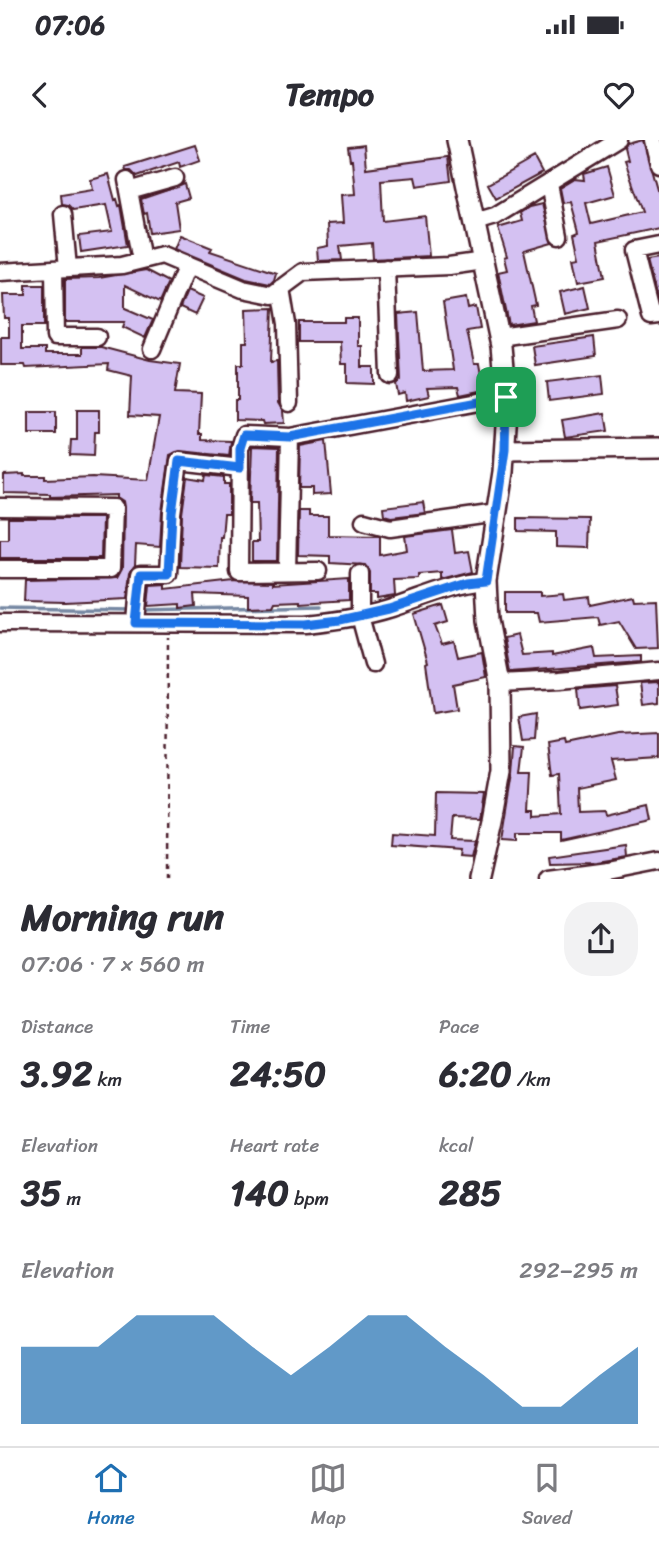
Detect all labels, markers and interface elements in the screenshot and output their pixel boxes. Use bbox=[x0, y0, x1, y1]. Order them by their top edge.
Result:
text: 07:06 bbox=[35, 2, 105, 48]
text: Tempo bbox=[285, 66, 374, 123]
icon: back bbox=[21, 76, 59, 114]
icon: heart bbox=[600, 76, 638, 114]
pin bbox=[476, 367, 536, 427]
icon: arrive bbox=[487, 378, 525, 416]
text: Morning run bbox=[21, 884, 224, 951]
button: share bbox=[564, 902, 638, 976]
text: 07:06 · 7 × 560 m bbox=[21, 944, 205, 985]
text: Distance bbox=[21, 1010, 93, 1043]
text: Time bbox=[230, 1010, 270, 1043]
text: Pace bbox=[439, 1010, 479, 1043]
text: 3.92 bbox=[21, 1043, 92, 1105]
text: 24:50 bbox=[230, 1043, 326, 1105]
text: 6:20 bbox=[439, 1043, 512, 1105]
text: km bbox=[92, 1063, 122, 1096]
text: /km bbox=[512, 1063, 551, 1096]
text: Elevation bbox=[21, 1129, 98, 1162]
text: Heart rate bbox=[230, 1129, 319, 1162]
text: kcal bbox=[439, 1129, 474, 1162]
text: 35 bbox=[21, 1162, 62, 1224]
text: 140 bbox=[230, 1162, 289, 1224]
text: 285 bbox=[439, 1162, 502, 1224]
text: m bbox=[62, 1182, 81, 1215]
text: bpm bbox=[289, 1182, 329, 1215]
text: Elevation bbox=[21, 1250, 114, 1291]
text: 292–295 m bbox=[519, 1250, 638, 1291]
tab: Home bbox=[87, 1459, 135, 1534]
tab: Map bbox=[309, 1459, 347, 1534]
tab: Saved bbox=[522, 1459, 572, 1534]

